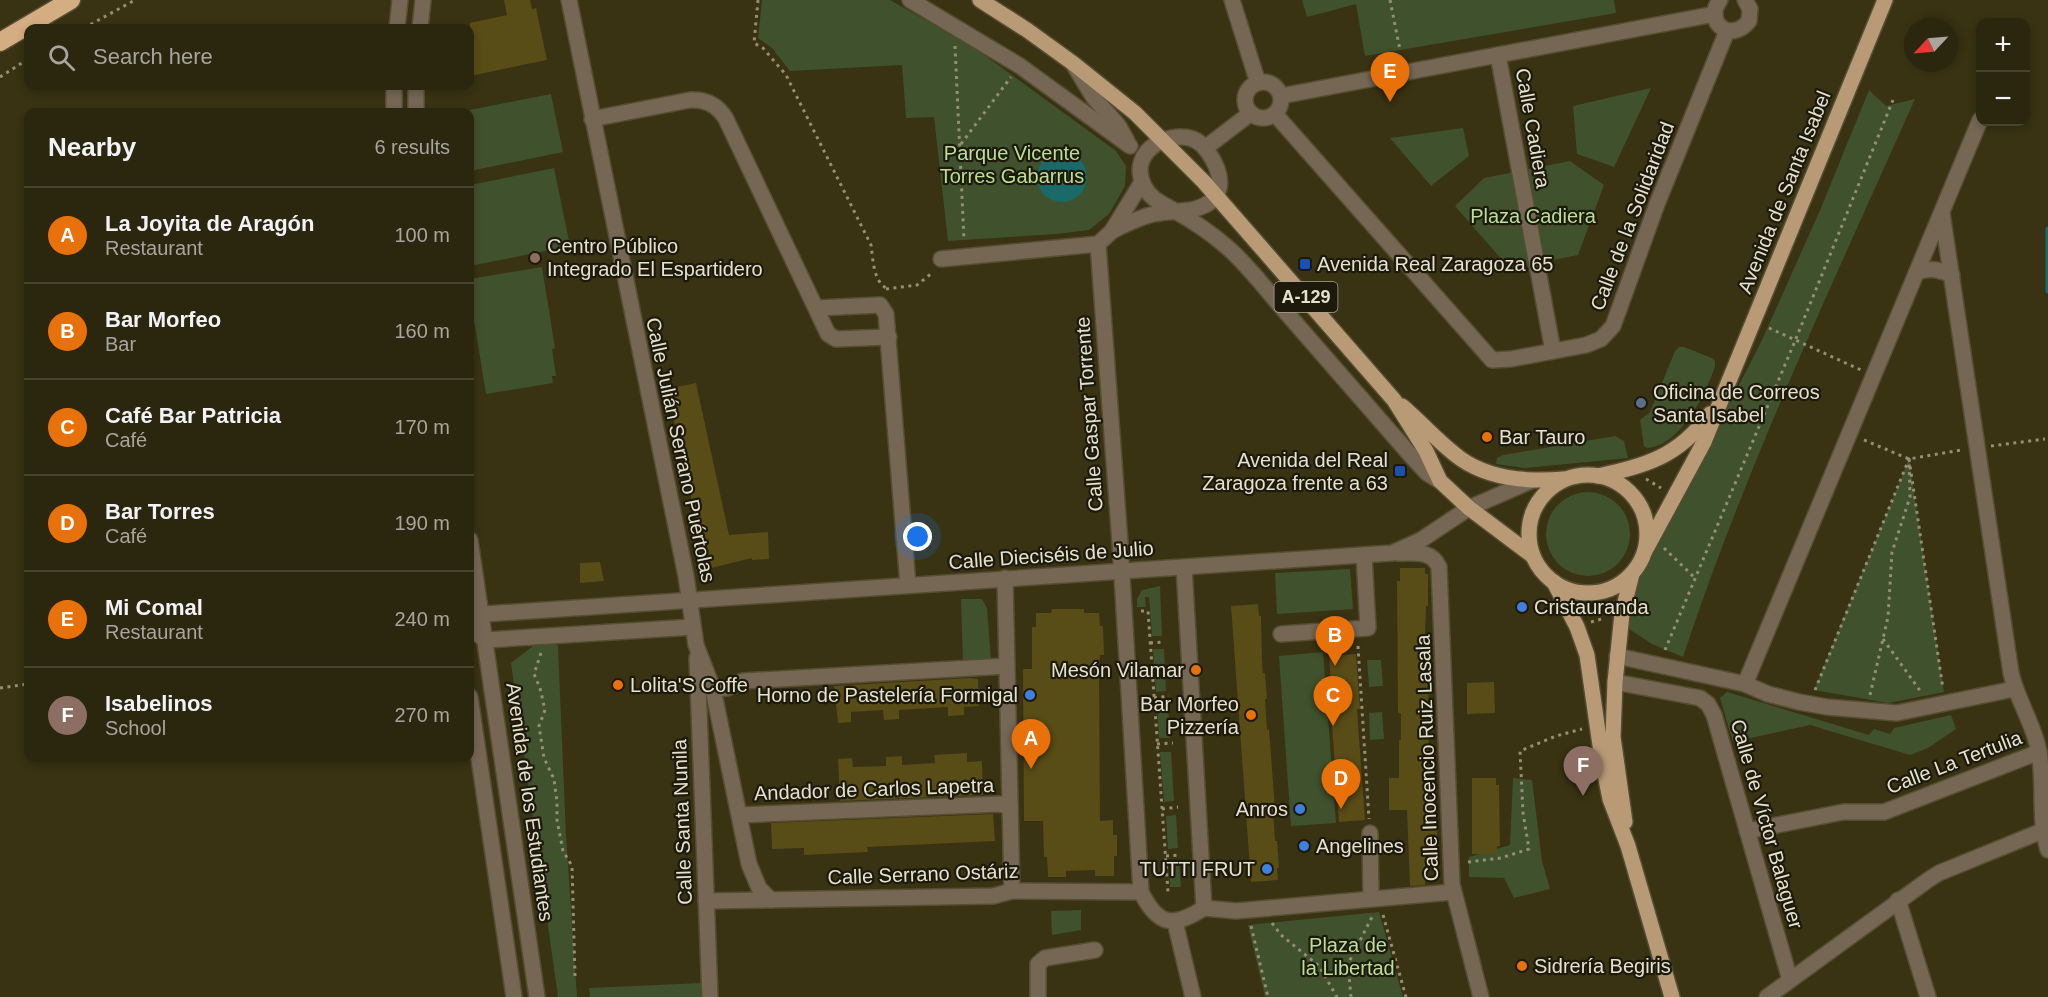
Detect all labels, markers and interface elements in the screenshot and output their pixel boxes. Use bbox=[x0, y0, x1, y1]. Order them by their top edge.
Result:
north arrow bbox=[1904, 18, 1958, 72]
map controls bbox=[1976, 18, 2030, 126]
button: + bbox=[1976, 18, 2030, 72]
search box bbox=[24, 24, 474, 90]
icon: search bbox=[45, 41, 78, 74]
text: Search here bbox=[93, 44, 213, 69]
pin: E bbox=[1370, 52, 1410, 102]
street label: Calle Cadiera bbox=[1512, 66, 1555, 190]
button: − bbox=[1976, 72, 2030, 126]
street label: Avenida de Santa Isabel bbox=[1733, 88, 1835, 296]
street label: Calle de la Solidaridad bbox=[1586, 119, 1678, 313]
text: Nearby bbox=[48, 132, 136, 162]
text: 6 results bbox=[374, 136, 450, 158]
park label: Parque Vicente Torres Gabarrus bbox=[940, 142, 1084, 187]
park label: Plaza Cadiera bbox=[1470, 205, 1597, 227]
text: La Joyita de Aragón bbox=[105, 211, 314, 236]
text: A bbox=[60, 224, 75, 246]
text: 100 m bbox=[394, 224, 450, 246]
place label: Centro Público Integrado El Espartidero bbox=[547, 235, 763, 280]
text: Restaurant bbox=[105, 237, 203, 259]
marker: Centro Público Integrado El Espartidero bbox=[528, 251, 542, 265]
place label: Avenida Real Zaragoza 65 bbox=[1317, 253, 1553, 275]
marker: Avenida Real Zaragoza 65 bbox=[1298, 257, 1312, 271]
road number: A-129 bbox=[1274, 282, 1338, 312]
text: Bar Morfeo bbox=[105, 307, 221, 332]
street label: Calle Julián Serrano Puértolas bbox=[642, 316, 720, 584]
street label: Calle Gaspar Torrente bbox=[1071, 316, 1107, 512]
text: B bbox=[60, 320, 75, 342]
text: 160 m bbox=[394, 320, 450, 342]
text: Bar bbox=[105, 333, 136, 355]
place label: Oficina de Correos Santa Isabel bbox=[1653, 381, 1820, 426]
marker: Oficina de Correos Santa Isabel bbox=[1634, 396, 1648, 410]
text: Café Bar Patricia bbox=[105, 403, 281, 428]
text: C bbox=[60, 416, 75, 438]
text: 170 m bbox=[394, 416, 450, 438]
place label: Bar Tauro bbox=[1499, 426, 1585, 448]
text: Café bbox=[105, 429, 147, 451]
marker: Bar Tauro bbox=[1480, 430, 1494, 444]
place label: Avenida del Real Zaragoza frente a 63 bbox=[1202, 449, 1388, 494]
marker: Avenida del Real Zaragoza frente a 63 bbox=[1393, 464, 1407, 478]
text: Bar Torres bbox=[105, 499, 215, 524]
text: D bbox=[60, 512, 75, 534]
text: 190 m bbox=[394, 512, 450, 534]
your location bbox=[903, 522, 932, 551]
text: Café bbox=[105, 525, 147, 547]
street label: Calle Dieciséis de Julio bbox=[948, 537, 1154, 573]
text: Mi Comal bbox=[105, 595, 203, 620]
place label: Cristauranda bbox=[1534, 596, 1649, 618]
marker: Cristauranda bbox=[1515, 600, 1529, 614]
text: E bbox=[61, 608, 74, 630]
text: 240 m bbox=[394, 608, 450, 630]
pin: B bbox=[1316, 616, 1354, 666]
text: Restaurant bbox=[105, 621, 203, 643]
street label: Calle Inocencio Ruiz Lasala bbox=[1412, 633, 1442, 882]
place label: Mesón Vilamar bbox=[1051, 659, 1184, 681]
marker: Mesón Vilamar bbox=[1189, 663, 1203, 677]
place label: Lolita'S Coffe bbox=[630, 674, 748, 696]
pin: C bbox=[1314, 676, 1352, 726]
marker: Lolita'S Coffe bbox=[611, 678, 625, 692]
street label: Avenida de los Estudiantes bbox=[502, 681, 558, 923]
place label: Horno de Pastelería Formigal bbox=[757, 684, 1018, 706]
marker: Horno de Pastelería Formigal bbox=[1023, 688, 1037, 702]
text: Isabelinos bbox=[105, 691, 213, 716]
place label: Bar Morfeo Pizzería bbox=[1140, 693, 1240, 738]
text: F bbox=[61, 704, 74, 726]
text: 270 m bbox=[394, 704, 450, 726]
marker: Bar Morfeo Pizzería bbox=[1244, 708, 1258, 722]
text: School bbox=[105, 717, 166, 739]
street label: Calle de Víctor Balaguer bbox=[1727, 717, 1808, 932]
pin: A bbox=[1012, 720, 1050, 769]
street label: Calle La Tertulia bbox=[1883, 726, 2026, 798]
street label: Calle Santa Nunila bbox=[668, 738, 696, 905]
pin: F bbox=[1564, 746, 1602, 796]
pin: D bbox=[1322, 760, 1360, 809]
street label: Andador de Carlos Lapetra bbox=[754, 774, 995, 804]
place label: Anros bbox=[1236, 798, 1288, 820]
marker: Anros bbox=[1293, 802, 1307, 816]
place label: Angelines bbox=[1316, 835, 1404, 857]
marker: Angelines bbox=[1297, 839, 1311, 853]
place label: TUTTI FRUT bbox=[1139, 858, 1255, 880]
street label: Calle Serrano Ostáriz bbox=[827, 860, 1019, 888]
marker: TUTTI FRUT bbox=[1260, 862, 1274, 876]
park label: Plaza de la Libertad bbox=[1301, 934, 1395, 979]
place label: Sidrería Begiris bbox=[1534, 955, 1671, 977]
marker: Sidrería Begiris bbox=[1515, 959, 1529, 973]

